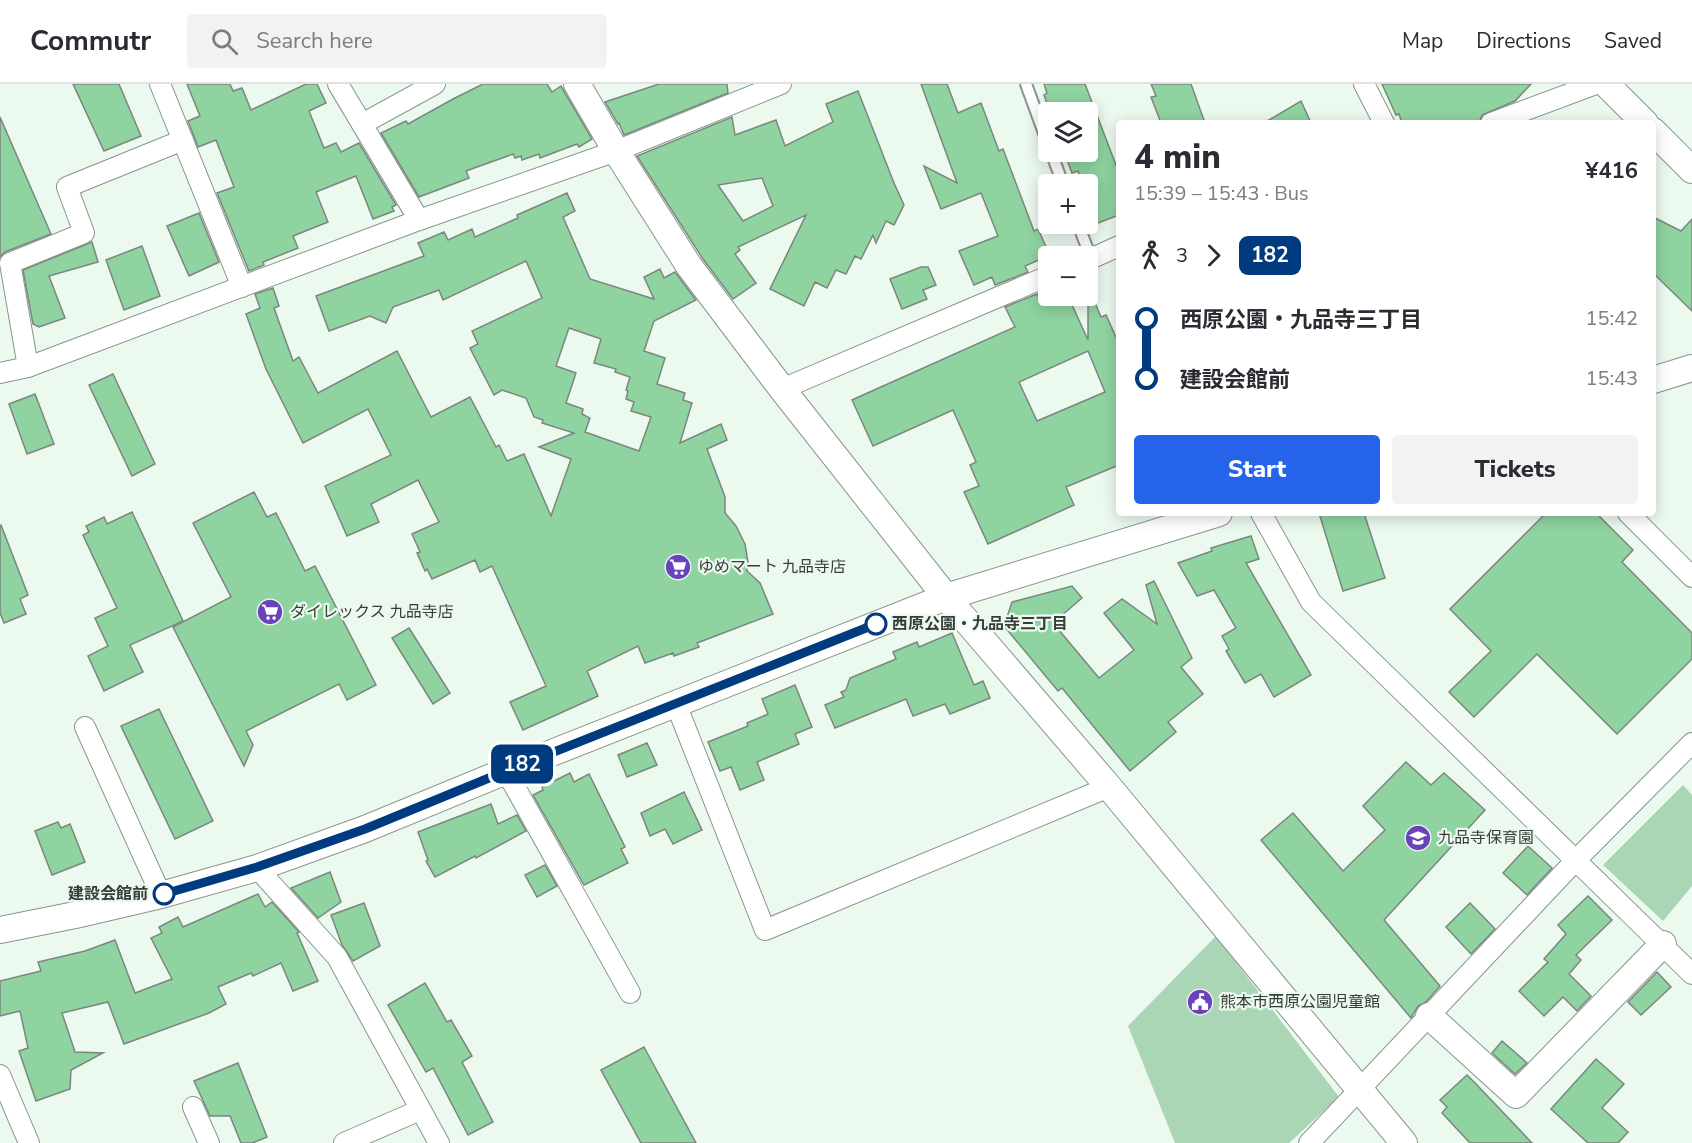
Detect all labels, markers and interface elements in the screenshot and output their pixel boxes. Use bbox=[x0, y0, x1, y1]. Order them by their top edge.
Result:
search box bbox=[187, 14, 607, 68]
text: Commutr bbox=[30, 22, 151, 60]
icon: search bbox=[208, 25, 241, 58]
text: Search here bbox=[256, 26, 373, 56]
text: Map bbox=[1402, 27, 1443, 55]
text: Directions bbox=[1476, 27, 1571, 55]
text: Saved bbox=[1604, 27, 1662, 55]
map controls bbox=[1038, 102, 1098, 306]
button: layers bbox=[1038, 102, 1098, 162]
text: 4 min bbox=[1134, 135, 1221, 180]
text: ¥416 bbox=[1585, 156, 1638, 186]
button: + bbox=[1038, 174, 1098, 234]
text: 15:39 – 15:43 · Bus bbox=[1134, 180, 1309, 207]
icon: walk bbox=[1134, 239, 1167, 272]
icon: forward bbox=[1197, 239, 1230, 272]
text: 182 bbox=[1251, 241, 1289, 269]
text: 3 bbox=[1176, 242, 1188, 269]
button: − bbox=[1038, 246, 1098, 306]
text: 西原公園・九品寺三丁目 bbox=[1180, 305, 1422, 335]
text: 15:42 bbox=[1585, 305, 1638, 332]
text: 建設会館前 bbox=[1180, 365, 1290, 395]
text: 15:43 bbox=[1585, 365, 1638, 392]
button: Start bbox=[1134, 435, 1380, 504]
button: Tickets bbox=[1392, 435, 1638, 504]
supermarket icon: ゆめマート 九品寺店 bbox=[663, 552, 693, 582]
place label: ゆめマート 九品寺店 bbox=[698, 556, 846, 578]
supermarket icon: ダイレックス 九品寺店 bbox=[255, 597, 285, 627]
place label: ダイレックス 九品寺店 bbox=[290, 601, 454, 623]
marker: 西原公園・九品寺三丁目 bbox=[865, 613, 887, 635]
place label: 西原公園・九品寺三丁目 bbox=[892, 613, 1068, 635]
line badge: 182 bbox=[488, 744, 556, 784]
text: 182 bbox=[503, 750, 541, 778]
school or university icon: 九品寺保育園 bbox=[1403, 823, 1433, 853]
place label: 九品寺保育園 bbox=[1438, 827, 1534, 849]
place label: 建設会館前 bbox=[68, 883, 148, 905]
marker: 建設会館前 bbox=[153, 883, 175, 905]
public building icon: 熊本市西原公園児童館 bbox=[1185, 987, 1215, 1017]
place label: 熊本市西原公園児童館 bbox=[1220, 991, 1380, 1013]

